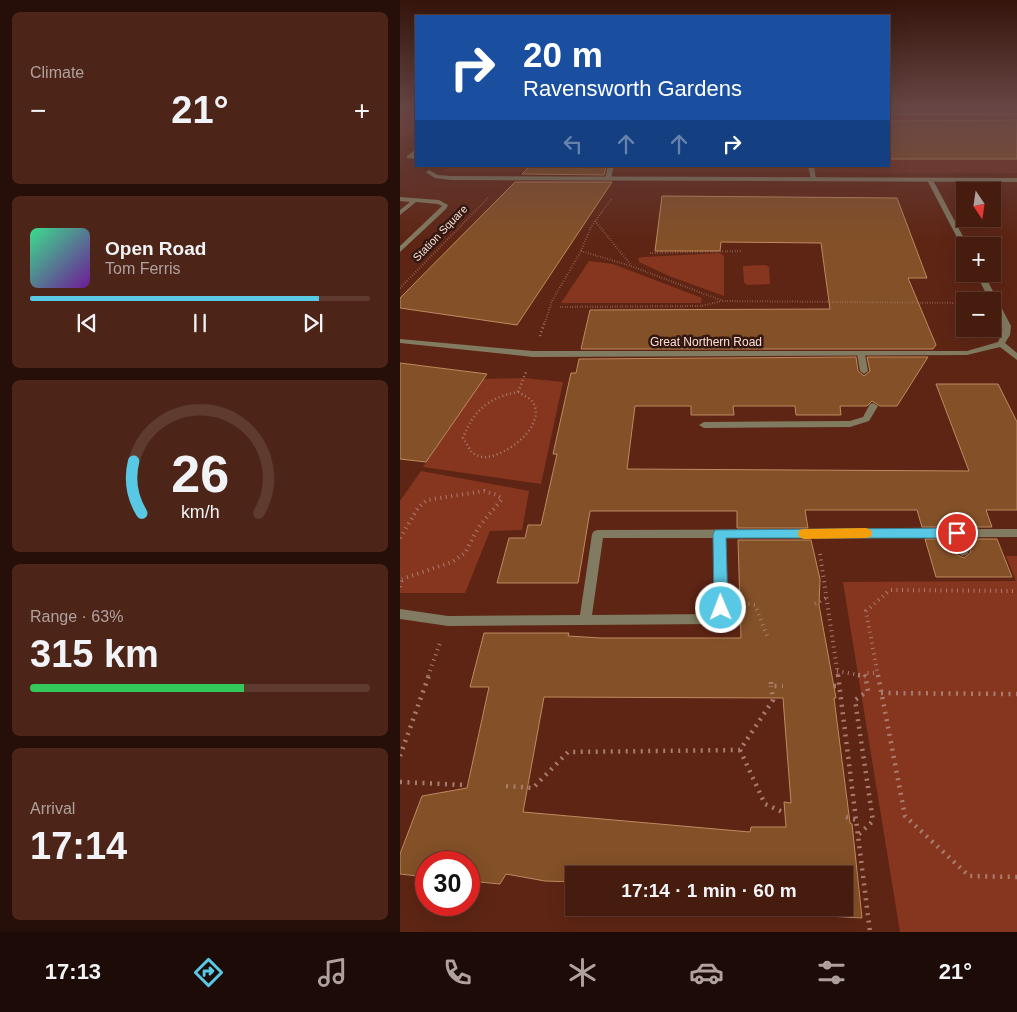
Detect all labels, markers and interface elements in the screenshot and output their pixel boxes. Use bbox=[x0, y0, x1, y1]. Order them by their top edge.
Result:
icon: right bbox=[440, 35, 505, 100]
text: 20 m bbox=[523, 35, 603, 74]
text: Climate bbox=[30, 64, 84, 81]
text: Ravensworth Gardens bbox=[523, 76, 742, 101]
text: 21° bbox=[171, 89, 229, 131]
text: − bbox=[30, 95, 46, 126]
text: + bbox=[354, 95, 370, 126]
icon: left bbox=[559, 130, 587, 158]
icon: ahead bbox=[612, 130, 640, 158]
icon: ahead bbox=[665, 130, 693, 158]
icon: right bbox=[718, 130, 746, 158]
north arrow bbox=[956, 182, 1001, 228]
map controls bbox=[956, 182, 1001, 337]
street label: Station Square bbox=[410, 203, 470, 263]
button: + bbox=[956, 237, 1001, 282]
text: Open Road bbox=[105, 238, 206, 259]
text: Tom Ferris bbox=[105, 260, 181, 277]
button: − bbox=[956, 292, 1001, 337]
icon: previous bbox=[73, 309, 101, 337]
icon: pause bbox=[186, 309, 214, 337]
icon: next bbox=[299, 309, 327, 337]
street label: Great Northern Road bbox=[650, 335, 762, 349]
text: 26 bbox=[171, 445, 229, 503]
text: km/h bbox=[181, 502, 219, 522]
pin bbox=[936, 512, 978, 554]
icon: arrive bbox=[943, 519, 971, 547]
position arrow bbox=[694, 581, 746, 633]
text: Range · 63% bbox=[30, 608, 123, 625]
text: 315 km bbox=[30, 633, 159, 675]
text: Arrival bbox=[30, 800, 75, 817]
text: 17:14 bbox=[30, 825, 127, 867]
speed limit sign: 30 bbox=[415, 851, 480, 916]
text: 17:14 · 1 min · 60 m bbox=[621, 880, 797, 901]
icon: directions bbox=[191, 955, 226, 990]
icon: music bbox=[315, 955, 350, 990]
icon: phone bbox=[440, 955, 475, 990]
icon: climate bbox=[565, 955, 600, 990]
icon: car bbox=[689, 955, 724, 990]
icon: filters bbox=[814, 955, 849, 990]
text: 17:13 bbox=[45, 959, 101, 984]
text: 21° bbox=[939, 959, 972, 984]

